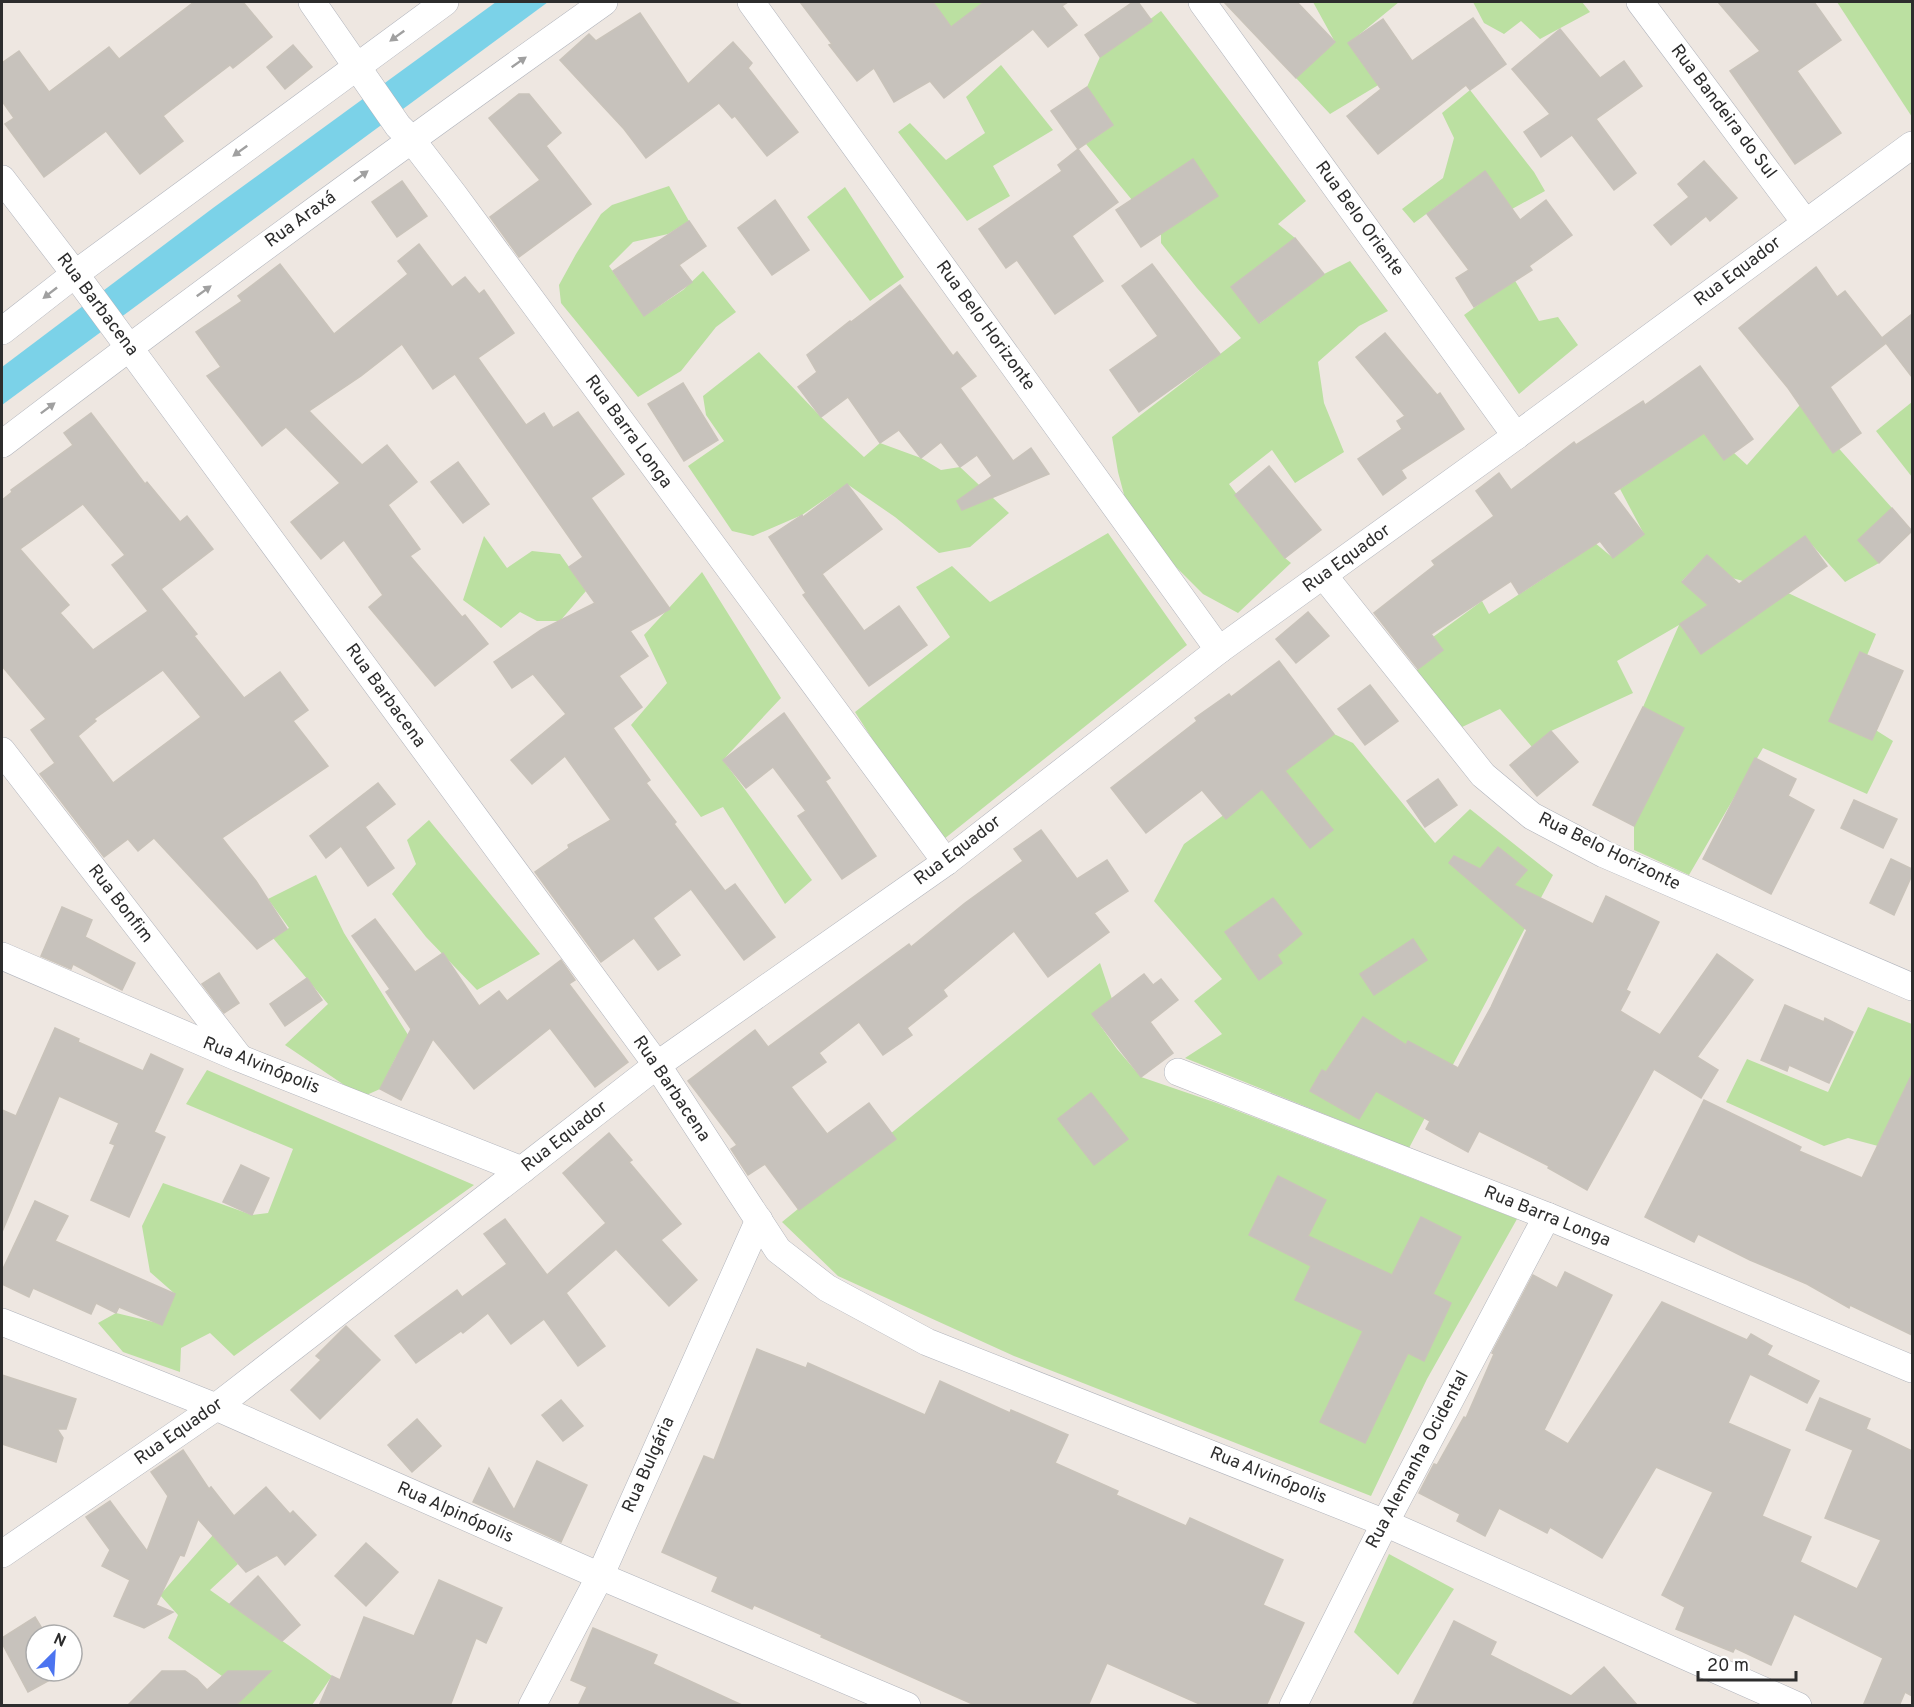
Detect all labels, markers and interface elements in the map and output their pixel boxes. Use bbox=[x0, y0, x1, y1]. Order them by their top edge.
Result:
one-way arrow bbox=[390, 30, 406, 42]
street label: Rua Bandeira do Sul bbox=[1665, 40, 1781, 184]
one-way arrow bbox=[511, 56, 527, 68]
one-way arrow bbox=[233, 145, 249, 157]
street label: Rua Belo Oriente bbox=[1309, 157, 1409, 281]
one-way arrow bbox=[354, 170, 369, 182]
street label: Rua Araxá bbox=[261, 187, 341, 253]
street label: Rua Equador bbox=[1690, 232, 1786, 312]
street label: Rua Barbacena bbox=[51, 249, 143, 361]
street label: Rua Belo Horizonte bbox=[930, 256, 1040, 396]
one-way arrow bbox=[196, 285, 212, 297]
one-way arrow bbox=[42, 286, 58, 299]
street label: Rua Barra Longa bbox=[579, 371, 677, 493]
one-way arrow bbox=[40, 402, 56, 414]
street label: Rua Equador bbox=[1299, 519, 1395, 599]
street label: Rua Barbacena bbox=[340, 639, 430, 753]
street label: Rua Belo Horizonte bbox=[1534, 808, 1684, 896]
street label: Rua Equador bbox=[910, 811, 1006, 891]
street label: Rua Bonfim bbox=[82, 860, 158, 948]
street label: Rua Alvinópolis bbox=[199, 1032, 323, 1100]
street label: Rua Barbacena bbox=[627, 1032, 715, 1146]
street label: Rua Equador bbox=[517, 1096, 613, 1178]
street label: Rua Barra Longa bbox=[1480, 1181, 1614, 1253]
street label: Rua Alemanha Ocidental bbox=[1361, 1367, 1475, 1553]
street label: Rua Equador bbox=[130, 1393, 228, 1471]
street label: Rua Bulgária bbox=[618, 1413, 680, 1517]
street label: Rua Alvinópolis bbox=[1206, 1442, 1330, 1510]
street label: Rua Alpinópolis bbox=[393, 1477, 517, 1549]
north arrow bbox=[24, 1623, 84, 1683]
text: N bbox=[50, 1630, 69, 1653]
scale bar bbox=[1698, 1644, 1796, 1682]
text: 20 m bbox=[1707, 1655, 1749, 1678]

